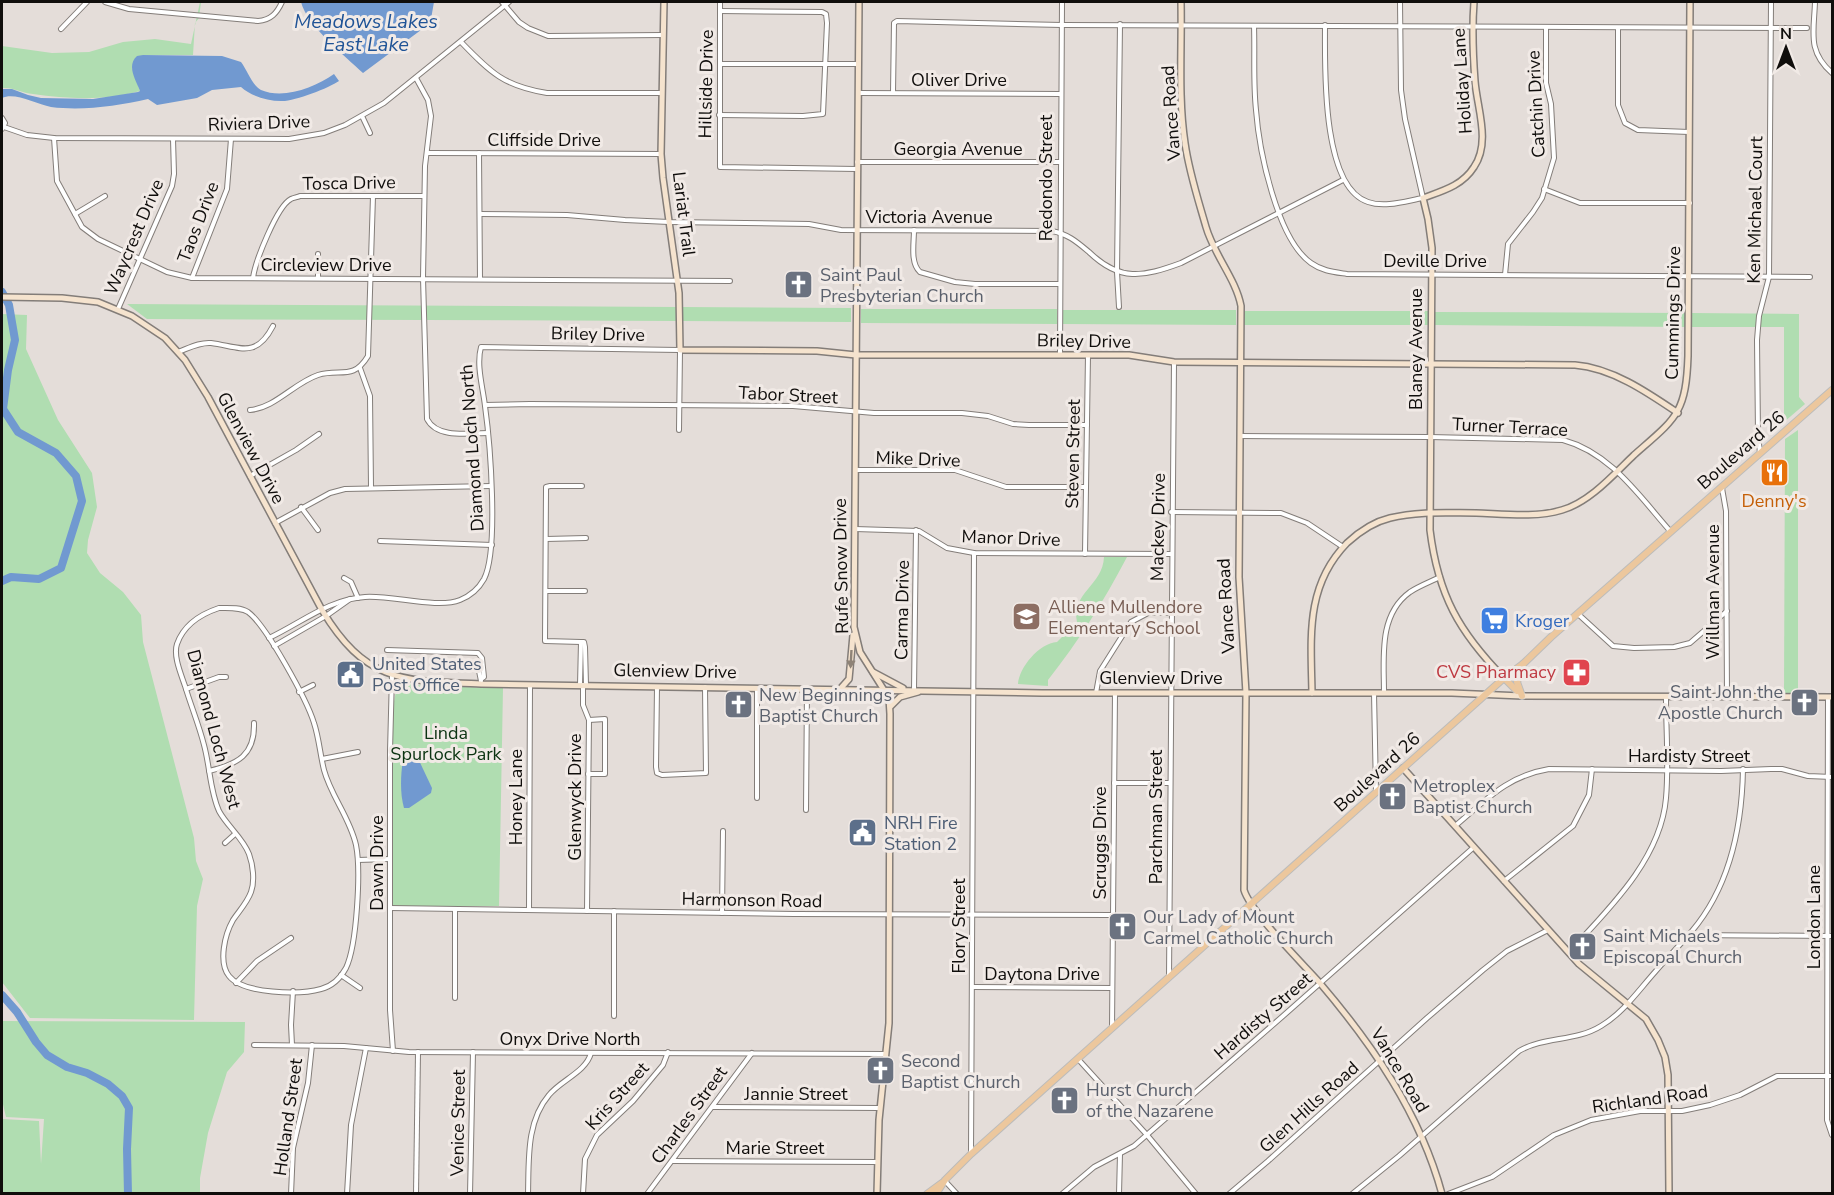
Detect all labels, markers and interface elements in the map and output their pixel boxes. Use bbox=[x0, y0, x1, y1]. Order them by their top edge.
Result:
water label: Meadows Lakes East Lake bbox=[294, 8, 438, 58]
north arrow bbox=[1756, 18, 1816, 78]
text: N bbox=[1780, 23, 1792, 45]
street label: Holiday Lane bbox=[1446, 27, 1478, 135]
street label: Hillside Drive bbox=[693, 29, 719, 139]
street label: Catchin Drive bbox=[1521, 50, 1551, 158]
street label: Vance Road bbox=[1156, 65, 1186, 162]
street label: Oliver Drive bbox=[911, 68, 1007, 92]
street label: Riviera Drive bbox=[207, 109, 311, 137]
street label: Redondo Street bbox=[1034, 114, 1058, 241]
street label: Cliffside Drive bbox=[487, 128, 601, 152]
street label: Ken Michael Court bbox=[1742, 135, 1768, 284]
street label: Georgia Avenue bbox=[893, 137, 1023, 161]
street label: Tosca Drive bbox=[302, 170, 396, 196]
street label: Lariat Trail bbox=[667, 170, 701, 258]
street label: Waycrest Drive bbox=[99, 175, 169, 299]
street label: Taos Drive bbox=[172, 178, 224, 266]
street label: Victoria Avenue bbox=[864, 205, 993, 229]
street label: Cummings Drive bbox=[1660, 246, 1686, 380]
street label: Deville Drive bbox=[1383, 249, 1487, 273]
street label: Circleview Drive bbox=[260, 253, 392, 277]
place label: Saint Paul Presbyterian Church bbox=[820, 263, 984, 308]
church icon: Saint Paul Presbyterian Church bbox=[783, 269, 815, 301]
street label: Blaney Avenue bbox=[1404, 288, 1428, 410]
street label: Briley Drive bbox=[551, 321, 645, 347]
street label: Briley Drive bbox=[1037, 328, 1131, 354]
street label: Diamond Loch North bbox=[454, 364, 490, 532]
street label: Tabor Street bbox=[738, 380, 839, 410]
street label: Glenview Drive bbox=[211, 388, 291, 508]
street label: Steven Street bbox=[1060, 398, 1086, 509]
street label: Boulevard 26 bbox=[1692, 405, 1790, 495]
street label: Turner Terrace bbox=[1451, 412, 1569, 442]
street label: Mike Drive bbox=[875, 446, 961, 472]
restaurant icon: Denny's bbox=[1758, 456, 1790, 488]
street label: Mackey Drive bbox=[1145, 473, 1171, 581]
place label: Denny's bbox=[1741, 489, 1807, 513]
street label: Rufe Snow Drive bbox=[828, 498, 854, 634]
street label: Manor Drive bbox=[961, 524, 1061, 552]
street label: Willman Avenue bbox=[1701, 524, 1725, 660]
street label: Vance Road bbox=[1212, 558, 1241, 655]
street label: Carma Drive bbox=[889, 560, 915, 660]
place label: Alliene Mullendore Elementary School bbox=[1048, 595, 1202, 640]
school or university icon: Alliene Mullendore Elementary School bbox=[1011, 601, 1043, 633]
supermarket icon: Kroger bbox=[1478, 605, 1510, 637]
place label: Kroger bbox=[1515, 609, 1570, 633]
street label: Diamond Loch West bbox=[181, 647, 247, 812]
one-way arrow bbox=[846, 650, 855, 669]
place label: United States Post Office bbox=[372, 652, 482, 697]
pharmacy icon: CVS Pharmacy bbox=[1561, 656, 1593, 688]
public building icon: United States Post Office bbox=[335, 658, 367, 690]
street label: Glenview Drive bbox=[613, 658, 737, 684]
place label: CVS Pharmacy bbox=[1436, 660, 1557, 684]
street label: Glenview Drive bbox=[1099, 666, 1223, 690]
place label: Saint John the Apostle Church bbox=[1658, 680, 1783, 725]
place label: New Beginnings Baptist Church bbox=[759, 683, 892, 728]
church icon: Saint John the Apostle Church bbox=[1788, 686, 1820, 718]
church icon: New Beginnings Baptist Church bbox=[722, 689, 754, 721]
park label: Linda Spurlock Park bbox=[390, 721, 503, 766]
street label: Boulevard 26 bbox=[1329, 727, 1425, 817]
street label: Glenwyck Drive bbox=[563, 733, 587, 861]
street label: Hardisty Street bbox=[1628, 744, 1751, 768]
street label: Honey Lane bbox=[504, 749, 528, 845]
street label: Parchman Street bbox=[1144, 749, 1168, 884]
place label: Metroplex Baptist Church bbox=[1413, 774, 1532, 819]
church icon: Metroplex Baptist Church bbox=[1376, 780, 1408, 812]
street label: Scruggs Drive bbox=[1088, 786, 1112, 900]
place label: NRH Fire Station 2 bbox=[884, 811, 958, 856]
street label: Dawn Drive bbox=[365, 815, 389, 911]
public building icon: NRH Fire Station 2 bbox=[847, 817, 879, 849]
street label: London Lane bbox=[1802, 865, 1826, 969]
street label: Flory Street bbox=[947, 878, 971, 974]
street label: Harmonson Road bbox=[681, 887, 823, 913]
place label: Our Lady of Mount Carmel Catholic Church bbox=[1143, 905, 1333, 950]
church icon: Our Lady of Mount Carmel Catholic Church bbox=[1106, 911, 1138, 943]
place label: Saint Michaels Episcopal Church bbox=[1603, 924, 1742, 969]
church icon: Saint Michaels Episcopal Church bbox=[1566, 930, 1598, 962]
street label: Daytona Drive bbox=[984, 962, 1100, 986]
street label: Hardisty Street bbox=[1209, 966, 1318, 1065]
street label: Vance Road bbox=[1365, 1022, 1435, 1117]
street label: Onyx Drive North bbox=[499, 1027, 641, 1051]
place label: Second Baptist Church bbox=[901, 1049, 1020, 1094]
church icon: Second Baptist Church bbox=[864, 1055, 896, 1087]
street label: Holland Street bbox=[268, 1056, 308, 1177]
street label: Kris Street bbox=[580, 1056, 655, 1135]
street label: Glen Hills Road bbox=[1254, 1056, 1364, 1158]
street label: Charles Street bbox=[645, 1061, 733, 1169]
street label: Venice Street bbox=[445, 1069, 471, 1178]
place label: Hurst Church of the Nazarene bbox=[1086, 1078, 1214, 1123]
street label: Richland Road bbox=[1590, 1079, 1710, 1119]
street label: Jannie Street bbox=[743, 1082, 848, 1106]
church icon: Hurst Church of the Nazarene bbox=[1049, 1084, 1081, 1116]
street label: Marie Street bbox=[726, 1136, 825, 1160]

